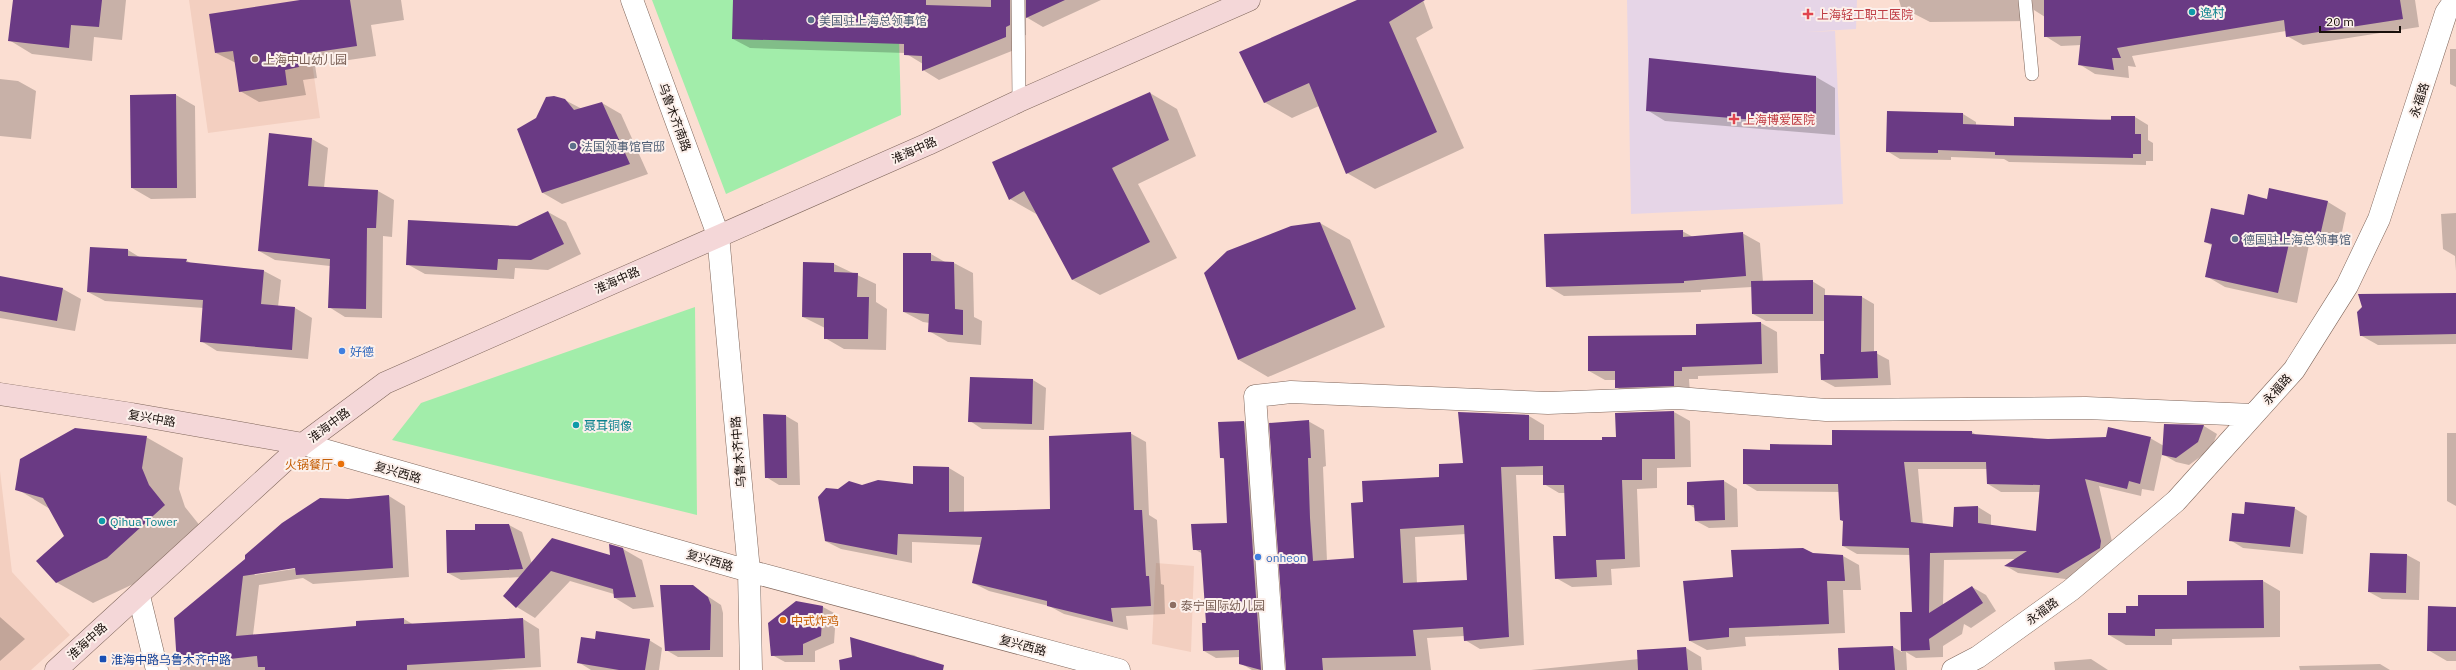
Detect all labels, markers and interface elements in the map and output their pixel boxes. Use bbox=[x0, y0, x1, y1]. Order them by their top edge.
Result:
place label: 逸村 bbox=[2200, 5, 2225, 20]
place label: 上海轻工职工医院 bbox=[1817, 7, 1913, 22]
marker: 逸村 bbox=[2187, 7, 2197, 17]
marker: 上海轻工职工医院 bbox=[1802, 8, 1814, 20]
scale bar bbox=[2320, 8, 2400, 34]
place label: 美国驻上海总领事馆 bbox=[819, 13, 927, 28]
text: 20 m bbox=[2326, 14, 2354, 29]
marker: 美国驻上海总领事馆 bbox=[806, 15, 816, 25]
place label: 上海中山幼儿园 bbox=[263, 52, 347, 67]
marker: 上海中山幼儿园 bbox=[250, 54, 260, 64]
street label: 乌鲁木齐南路 bbox=[656, 81, 694, 153]
street label: 永福路 bbox=[2406, 81, 2432, 119]
place label: 上海博爱医院 bbox=[1743, 112, 1815, 127]
marker: 上海博爱医院 bbox=[1728, 113, 1740, 125]
street label: 淮海中路 bbox=[889, 133, 939, 167]
place label: 法国领事馆官邸 bbox=[581, 139, 665, 154]
marker: 法国领事馆官邸 bbox=[568, 141, 578, 151]
place label: 德国驻上海总领事馆 bbox=[2243, 232, 2351, 247]
marker: 德国驻上海总领事馆 bbox=[2230, 234, 2240, 244]
street label: 淮海中路 bbox=[592, 263, 642, 297]
place label: 好德 bbox=[350, 344, 374, 359]
marker: 好德 bbox=[337, 346, 347, 356]
street label: 永福路 bbox=[2259, 371, 2295, 407]
street label: 淮海中路 bbox=[305, 405, 353, 445]
street label: 复兴中路 bbox=[127, 406, 177, 430]
street label: 乌鲁木齐中路 bbox=[727, 415, 749, 489]
place label: 聂耳铜像 bbox=[584, 418, 632, 433]
marker: 聂耳铜像 bbox=[571, 420, 581, 430]
place label: 火锅餐厅 bbox=[285, 457, 333, 472]
street label: 复兴西路 bbox=[373, 458, 423, 486]
marker: 火锅餐厅 bbox=[336, 459, 346, 469]
place label: Qihua Tower bbox=[110, 514, 178, 529]
marker: Qihua Tower bbox=[97, 516, 107, 526]
street label: 复兴西路 bbox=[685, 546, 735, 574]
place label: onheon bbox=[1266, 550, 1306, 565]
marker: onheon bbox=[1253, 552, 1263, 562]
street label: 永福路 bbox=[2023, 594, 2061, 628]
place label: 泰宁国际幼儿园 bbox=[1181, 598, 1265, 613]
marker: 泰宁国际幼儿园 bbox=[1168, 600, 1178, 610]
place label: 中式炸鸡 bbox=[791, 613, 839, 628]
marker: 中式炸鸡 bbox=[778, 615, 788, 625]
street label: 淮海中路 bbox=[64, 619, 110, 663]
street label: 复兴西路 bbox=[998, 632, 1048, 658]
place label: 淮海中路乌鲁木齐中路 bbox=[111, 652, 231, 667]
marker: 淮海中路乌鲁木齐中路 bbox=[98, 654, 108, 664]

